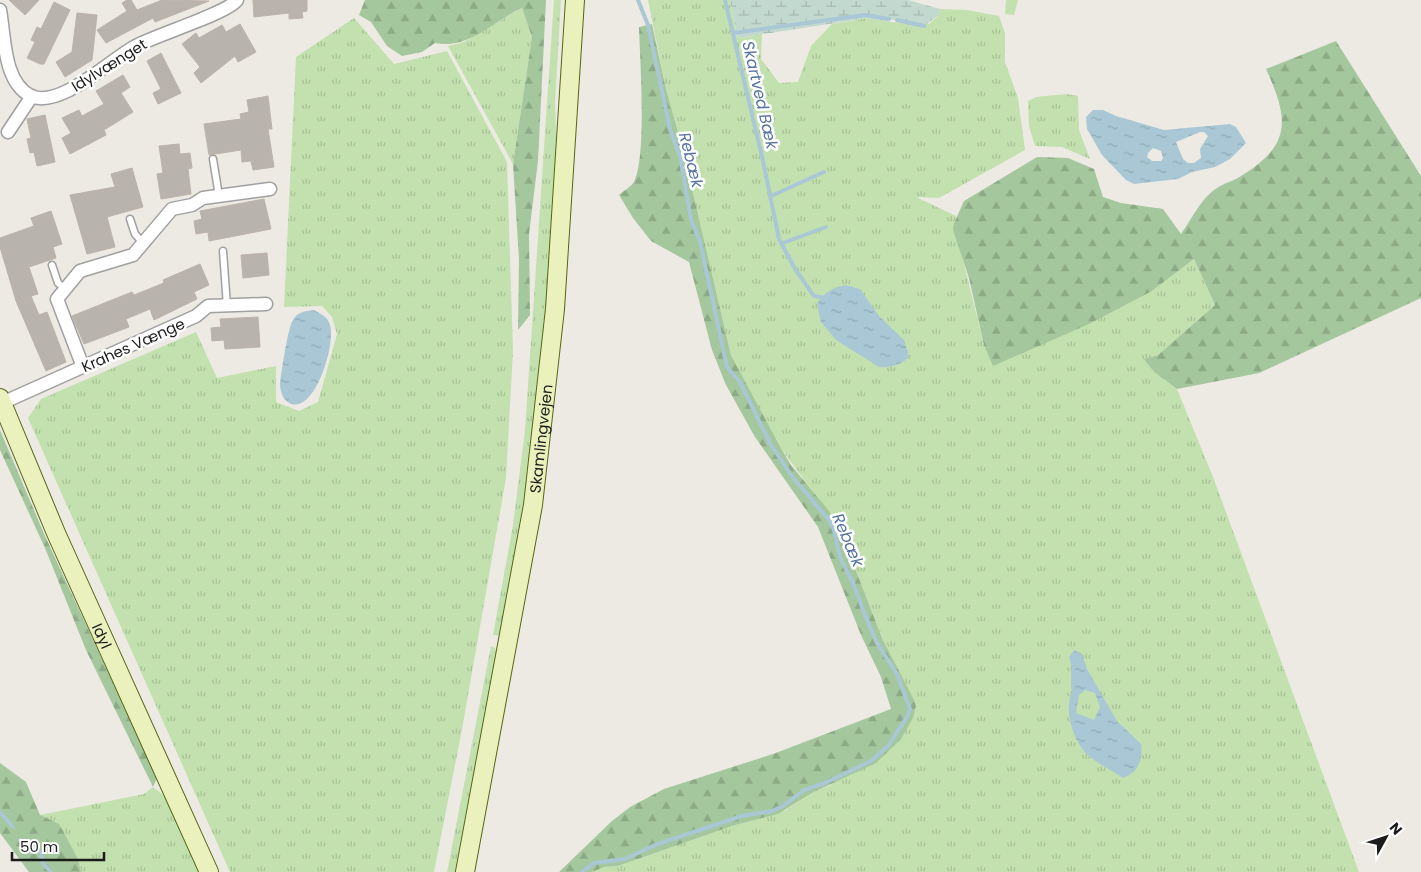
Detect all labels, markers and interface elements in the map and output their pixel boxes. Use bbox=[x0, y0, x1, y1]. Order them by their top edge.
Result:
street label: Idylvænget bbox=[67, 33, 151, 97]
water label: Skartved Bæk bbox=[736, 39, 784, 152]
water label: Rebæk bbox=[673, 130, 709, 191]
street label: Krahes Vænge bbox=[78, 313, 188, 377]
street label: Skamlingvejen bbox=[524, 383, 557, 494]
water label: Rebæk bbox=[826, 510, 870, 571]
street label: Idyl bbox=[88, 620, 117, 652]
north arrow bbox=[1361, 812, 1411, 862]
text: N bbox=[1385, 818, 1407, 839]
scale bar bbox=[12, 830, 105, 862]
text: 50 m bbox=[20, 836, 58, 857]

